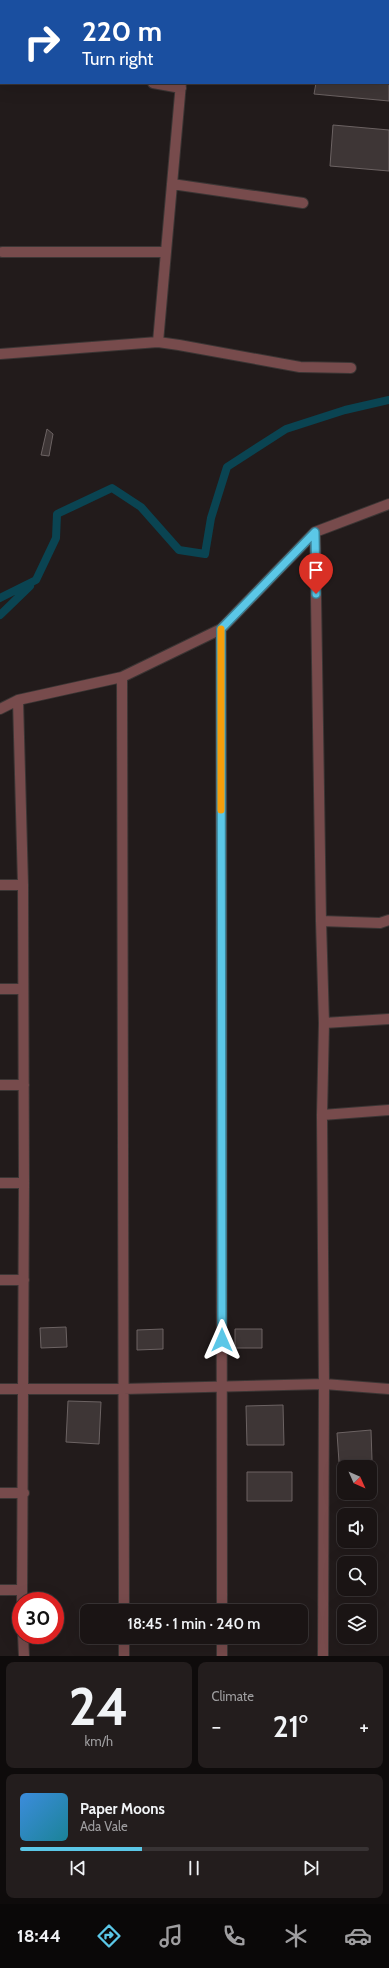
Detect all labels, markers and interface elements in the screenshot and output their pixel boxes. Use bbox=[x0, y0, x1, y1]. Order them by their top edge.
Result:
text: 220 m bbox=[82, 14, 162, 48]
icon: right bbox=[16, 16, 68, 68]
text: Turn right bbox=[82, 48, 153, 70]
pin bbox=[299, 553, 333, 594]
icon: arrive bbox=[305, 559, 327, 581]
position arrow bbox=[201, 1319, 243, 1361]
north arrow bbox=[337, 1460, 377, 1500]
map controls bbox=[337, 1460, 377, 1644]
button: sound bbox=[337, 1508, 377, 1548]
button: search bbox=[337, 1556, 377, 1596]
speed limit sign: 30 bbox=[12, 1592, 64, 1644]
button: layers bbox=[337, 1604, 377, 1644]
text: 18:45 · 1 min · 240 m bbox=[128, 1615, 260, 1633]
text: 24 bbox=[69, 1675, 129, 1738]
text: Climate bbox=[212, 1688, 254, 1704]
text: 21° bbox=[273, 1708, 308, 1745]
text: − bbox=[212, 1713, 221, 1740]
text: + bbox=[359, 1713, 369, 1740]
text: km/h bbox=[85, 1733, 113, 1749]
text: Paper Moons bbox=[80, 1800, 165, 1818]
text: Ada Vale bbox=[80, 1818, 128, 1834]
icon: previous bbox=[67, 1857, 89, 1879]
icon: pause bbox=[183, 1857, 205, 1879]
icon: next bbox=[300, 1857, 322, 1879]
icon: directions bbox=[95, 1922, 123, 1950]
icon: music bbox=[157, 1922, 185, 1950]
icon: phone bbox=[220, 1922, 248, 1950]
icon: climate bbox=[282, 1922, 310, 1950]
icon: car bbox=[344, 1922, 372, 1950]
text: 18:44 bbox=[17, 1925, 61, 1947]

